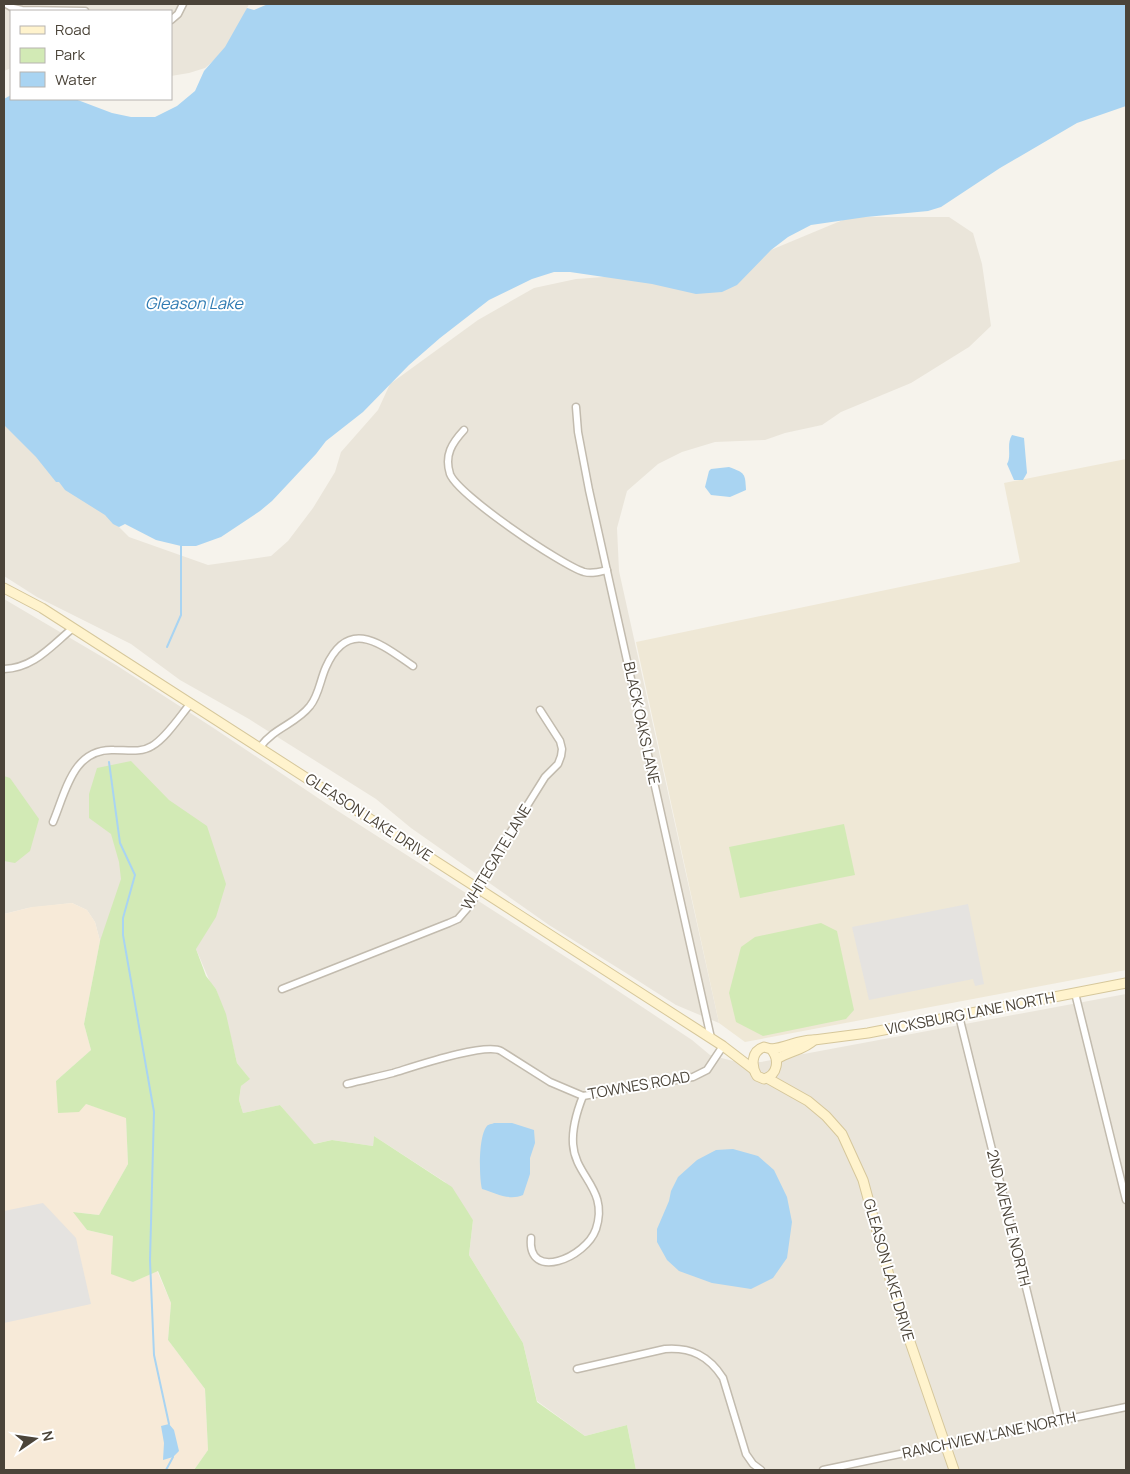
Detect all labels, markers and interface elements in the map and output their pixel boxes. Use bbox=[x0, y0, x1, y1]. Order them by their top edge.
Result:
legend bbox=[10, 10, 172, 100]
text: Road bbox=[55, 19, 91, 40]
text: Park bbox=[55, 44, 85, 65]
text: Water bbox=[55, 69, 97, 90]
water label: Gleason Lake bbox=[145, 292, 245, 314]
street label: BLACK OAKS LANE bbox=[619, 660, 665, 786]
street label: GLEASON LAKE DRIVE bbox=[301, 768, 437, 866]
street label: WHITEGATE LANE bbox=[456, 800, 536, 914]
street label: VICKSBURG LANE NORTH bbox=[883, 986, 1057, 1040]
street label: TOWNES ROAD bbox=[586, 1066, 692, 1104]
street label: 2ND AVENUE NORTH bbox=[982, 1147, 1036, 1289]
street label: GLEASON LAKE DRIVE bbox=[859, 1196, 919, 1344]
street label: RANCHVIEW LANE NORTH bbox=[900, 1406, 1078, 1464]
north arrow bbox=[10, 1414, 60, 1464]
text: N bbox=[38, 1429, 59, 1443]

